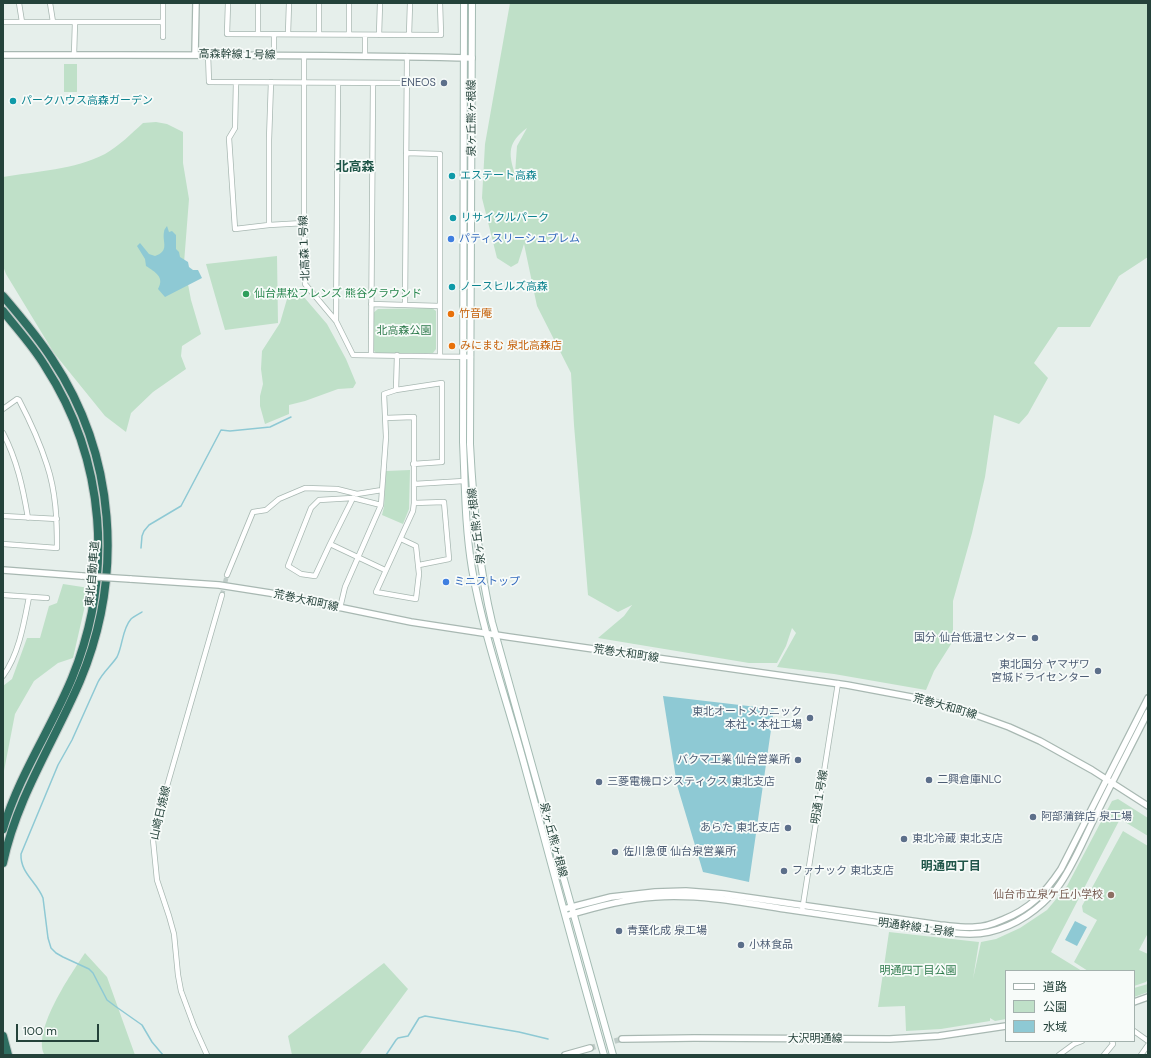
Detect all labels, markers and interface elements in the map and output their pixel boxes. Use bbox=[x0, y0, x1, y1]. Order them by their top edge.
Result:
street label: 高森幹線１号線 bbox=[198, 48, 276, 62]
place label: ENEOS bbox=[401, 76, 436, 90]
marker: ENEOS bbox=[439, 78, 449, 88]
street label: 泉ヶ丘熊ヶ根線 bbox=[465, 80, 479, 156]
place label: パークハウス高森ガーデン bbox=[21, 94, 153, 108]
marker: パークハウス高森ガーデン bbox=[8, 96, 18, 106]
district label: 北高森 bbox=[336, 160, 374, 176]
place label: エステート高森 bbox=[460, 169, 537, 183]
marker: エステート高森 bbox=[447, 171, 457, 181]
place label: リサイクルパーク bbox=[461, 211, 549, 225]
marker: リサイクルパーク bbox=[448, 213, 458, 223]
street label: 北高森１号線 bbox=[297, 215, 313, 281]
place label: パティスリーシュプレム bbox=[459, 232, 580, 246]
marker: パティスリーシュプレム bbox=[446, 234, 456, 244]
place label: ノースヒルズ高森 bbox=[460, 280, 548, 294]
marker: ノースヒルズ高森 bbox=[447, 282, 457, 292]
place label: 仙台黒松フレンズ 熊谷グラウンド bbox=[254, 287, 422, 301]
marker: 仙台黒松フレンズ 熊谷グラウンド bbox=[241, 289, 251, 299]
place label: 竹音庵 bbox=[459, 307, 492, 321]
marker: 竹音庵 bbox=[446, 309, 456, 319]
park label: 北高森公園 bbox=[377, 324, 431, 338]
place label: みにまむ 泉北高森店 bbox=[460, 339, 562, 353]
marker: みにまむ 泉北高森店 bbox=[447, 341, 457, 351]
street label: 泉ヶ丘熊ヶ根線 bbox=[466, 487, 488, 565]
street label: 東北自動車道 bbox=[84, 541, 102, 607]
place label: ミニストップ bbox=[454, 575, 520, 589]
marker: ミニストップ bbox=[441, 577, 451, 587]
street label: 荒巻大和町線 bbox=[272, 588, 340, 614]
place label: 国分 仙台低温センター bbox=[914, 631, 1027, 645]
marker: 国分 仙台低温センター bbox=[1030, 633, 1040, 643]
street label: 荒巻大和町線 bbox=[592, 643, 660, 665]
place label: 東北国分 ヤマザワ 宮城ドライセンター bbox=[991, 658, 1090, 684]
marker: 東北国分 ヤマザワ 宮城ドライセンター bbox=[1093, 666, 1103, 676]
street label: 荒巻大和町線 bbox=[911, 692, 979, 722]
place label: 東北オートメカニック 本社・本社工場 bbox=[692, 705, 802, 731]
marker: 東北オートメカニック 本社・本社工場 bbox=[805, 713, 815, 723]
place label: バクマ工業 仙台営業所 bbox=[677, 753, 790, 767]
marker: バクマ工業 仙台営業所 bbox=[793, 755, 803, 765]
street label: 明通１号線 bbox=[809, 769, 831, 825]
place label: 二興倉庫NLC bbox=[937, 773, 1002, 787]
place label: 三菱電機ロジスティクス 東北支店 bbox=[607, 775, 775, 789]
marker: 二興倉庫NLC bbox=[924, 775, 934, 785]
marker: 三菱電機ロジスティクス 東北支店 bbox=[594, 777, 604, 787]
street label: 山崎日焼線 bbox=[148, 785, 174, 841]
street label: 泉ヶ丘熊ヶ根線 bbox=[537, 801, 569, 879]
place label: 阿部蒲鉾店 泉工場 bbox=[1041, 810, 1132, 824]
marker: 阿部蒲鉾店 泉工場 bbox=[1028, 812, 1038, 822]
place label: あらた 東北支店 bbox=[700, 821, 780, 835]
marker: あらた 東北支店 bbox=[783, 823, 793, 833]
place label: 東北冷蔵 東北支店 bbox=[912, 832, 1003, 846]
marker: 東北冷蔵 東北支店 bbox=[899, 834, 909, 844]
place label: 佐川急便 仙台泉営業所 bbox=[623, 845, 736, 859]
marker: 佐川急便 仙台泉営業所 bbox=[610, 847, 620, 857]
district label: 明通四丁目 bbox=[921, 860, 981, 874]
place label: ファナック 東北支店 bbox=[792, 864, 894, 878]
marker: ファナック 東北支店 bbox=[779, 866, 789, 876]
place label: 仙台市立泉ケ丘小学校 bbox=[993, 888, 1103, 902]
marker: 仙台市立泉ケ丘小学校 bbox=[1106, 890, 1116, 900]
street label: 明通幹線１号線 bbox=[877, 916, 955, 940]
place label: 青葉化成 泉工場 bbox=[627, 924, 707, 938]
marker: 青葉化成 泉工場 bbox=[614, 926, 624, 936]
place label: 小林食品 bbox=[749, 938, 793, 952]
marker: 小林食品 bbox=[736, 940, 746, 950]
park label: 明通四丁目公園 bbox=[880, 964, 956, 978]
legend bbox=[1005, 970, 1135, 1042]
text: 道路 bbox=[1043, 979, 1067, 995]
text: 公園 bbox=[1043, 999, 1067, 1015]
scale bar bbox=[18, 1016, 101, 1042]
text: 水域 bbox=[1043, 1019, 1067, 1035]
text: 100 m bbox=[23, 1023, 57, 1039]
street label: 大沢明通線 bbox=[788, 1032, 842, 1046]

